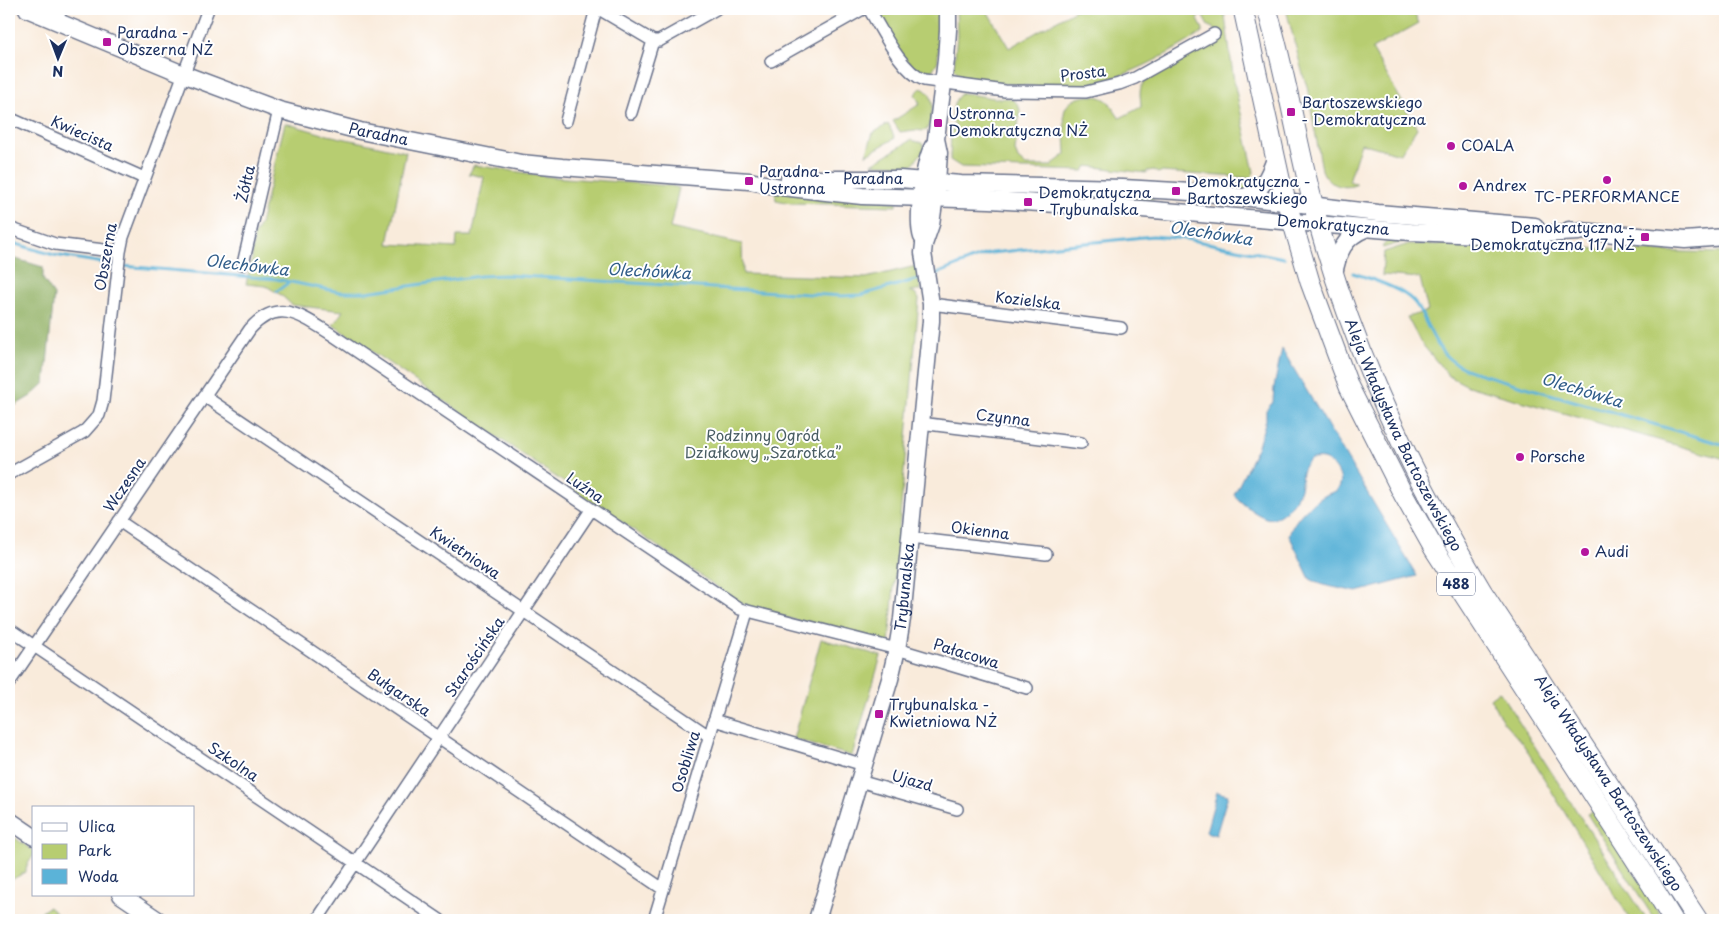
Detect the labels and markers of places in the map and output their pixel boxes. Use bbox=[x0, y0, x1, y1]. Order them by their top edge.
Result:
place label: Paradna - Obszerna NŻ bbox=[117, 20, 213, 60]
marker: Paradna - Obszerna NŻ bbox=[101, 36, 113, 48]
place label: Bartoszewskiego - Demokratyczna bbox=[1301, 90, 1427, 130]
place label: Ustronna - Demokratyczna NŻ bbox=[948, 101, 1088, 141]
marker: Bartoszewskiego - Demokratyczna bbox=[1285, 106, 1297, 118]
marker: Ustronna - Demokratyczna NŻ bbox=[932, 117, 944, 129]
place label: COALA bbox=[1461, 133, 1514, 156]
marker: COALA bbox=[1445, 140, 1457, 152]
place label: Paradna - Ustronna bbox=[759, 159, 831, 199]
place label: Demokratyczna - Bartoszewskiego bbox=[1186, 169, 1311, 209]
place label: Andrex bbox=[1473, 173, 1527, 196]
marker: TC-PERFORMANCE bbox=[1601, 174, 1613, 186]
marker: Paradna - Ustronna bbox=[743, 175, 755, 187]
place label: Demokratyczna - Trybunalska bbox=[1038, 180, 1152, 220]
marker: Andrex bbox=[1457, 180, 1469, 192]
place label: TC-PERFORMANCE bbox=[1534, 184, 1680, 207]
marker: Demokratyczna - Bartoszewskiego bbox=[1170, 185, 1182, 197]
marker: Demokratyczna - Trybunalska bbox=[1022, 196, 1034, 208]
place label: Demokratyczna - Demokratyczna 117 NŻ bbox=[1470, 215, 1635, 255]
marker: Demokratyczna - Demokratyczna 117 NŻ bbox=[1639, 231, 1651, 243]
place label: Porsche bbox=[1530, 444, 1585, 467]
marker: Porsche bbox=[1514, 451, 1526, 463]
place label: Audi bbox=[1595, 539, 1629, 562]
marker: Audi bbox=[1579, 546, 1591, 558]
place label: Trybunalska - Kwietniowa NŻ bbox=[889, 692, 997, 732]
marker: Trybunalska - Kwietniowa NŻ bbox=[873, 708, 885, 720]

